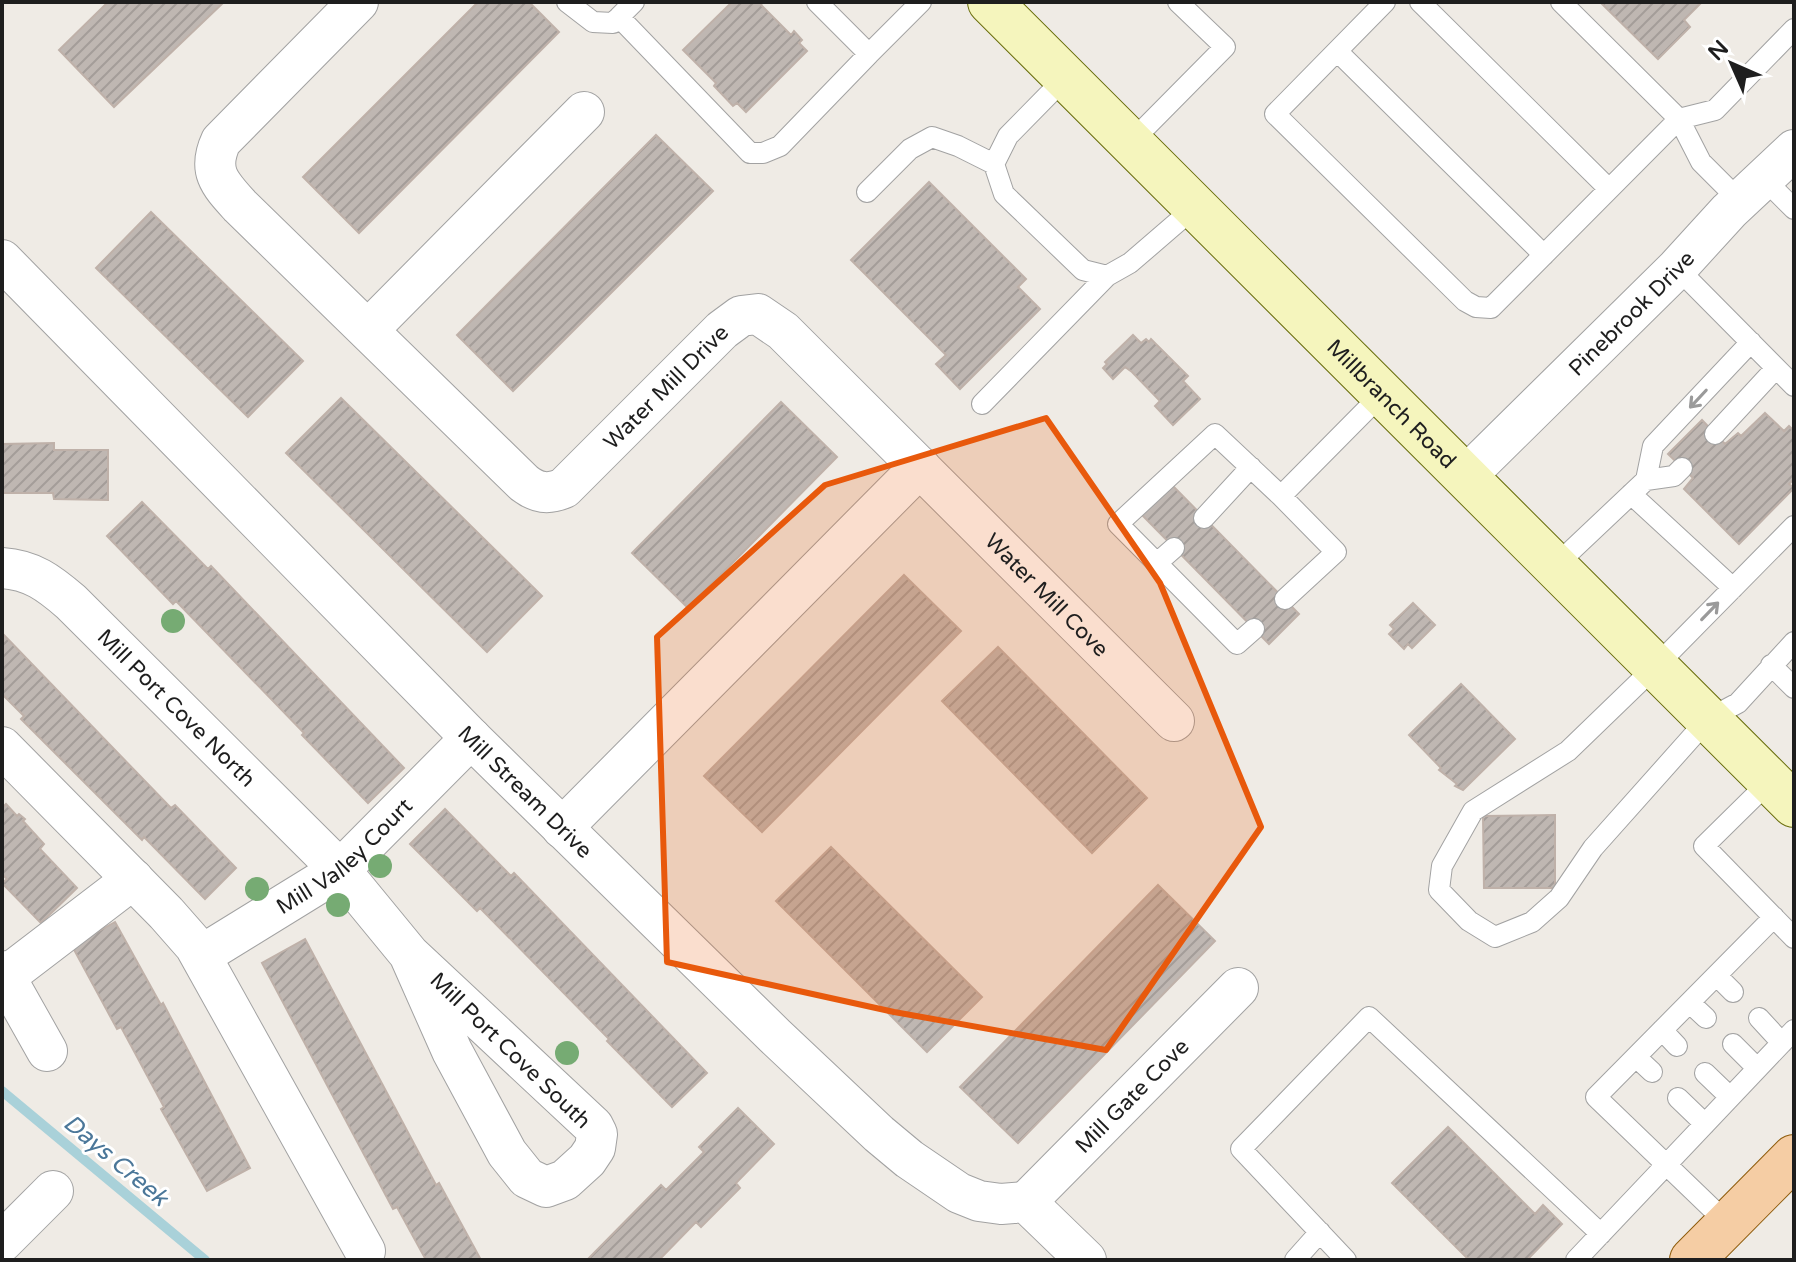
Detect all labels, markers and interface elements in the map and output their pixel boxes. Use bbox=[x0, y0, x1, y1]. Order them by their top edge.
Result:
north arrow bbox=[1692, 24, 1772, 104]
text: N bbox=[1703, 35, 1734, 66]
street label: Pinebrook Drive bbox=[1563, 246, 1700, 382]
street label: Water Mill Drive bbox=[598, 319, 734, 455]
street label: Millbranch Road bbox=[1321, 334, 1461, 474]
one-way arrow bbox=[1688, 389, 1707, 409]
street label: Water Mill Cove bbox=[979, 528, 1114, 662]
one-way arrow bbox=[1700, 602, 1719, 621]
street label: Mill Port Cove North bbox=[92, 624, 261, 792]
street label: Mill Stream Drive bbox=[452, 721, 597, 864]
street label: Mill Valley Court bbox=[272, 793, 418, 920]
street label: Mill Port Cove South bbox=[424, 967, 596, 1134]
street label: Mill Gate Cove bbox=[1070, 1033, 1195, 1159]
water label: Days Creek bbox=[58, 1108, 175, 1214]

